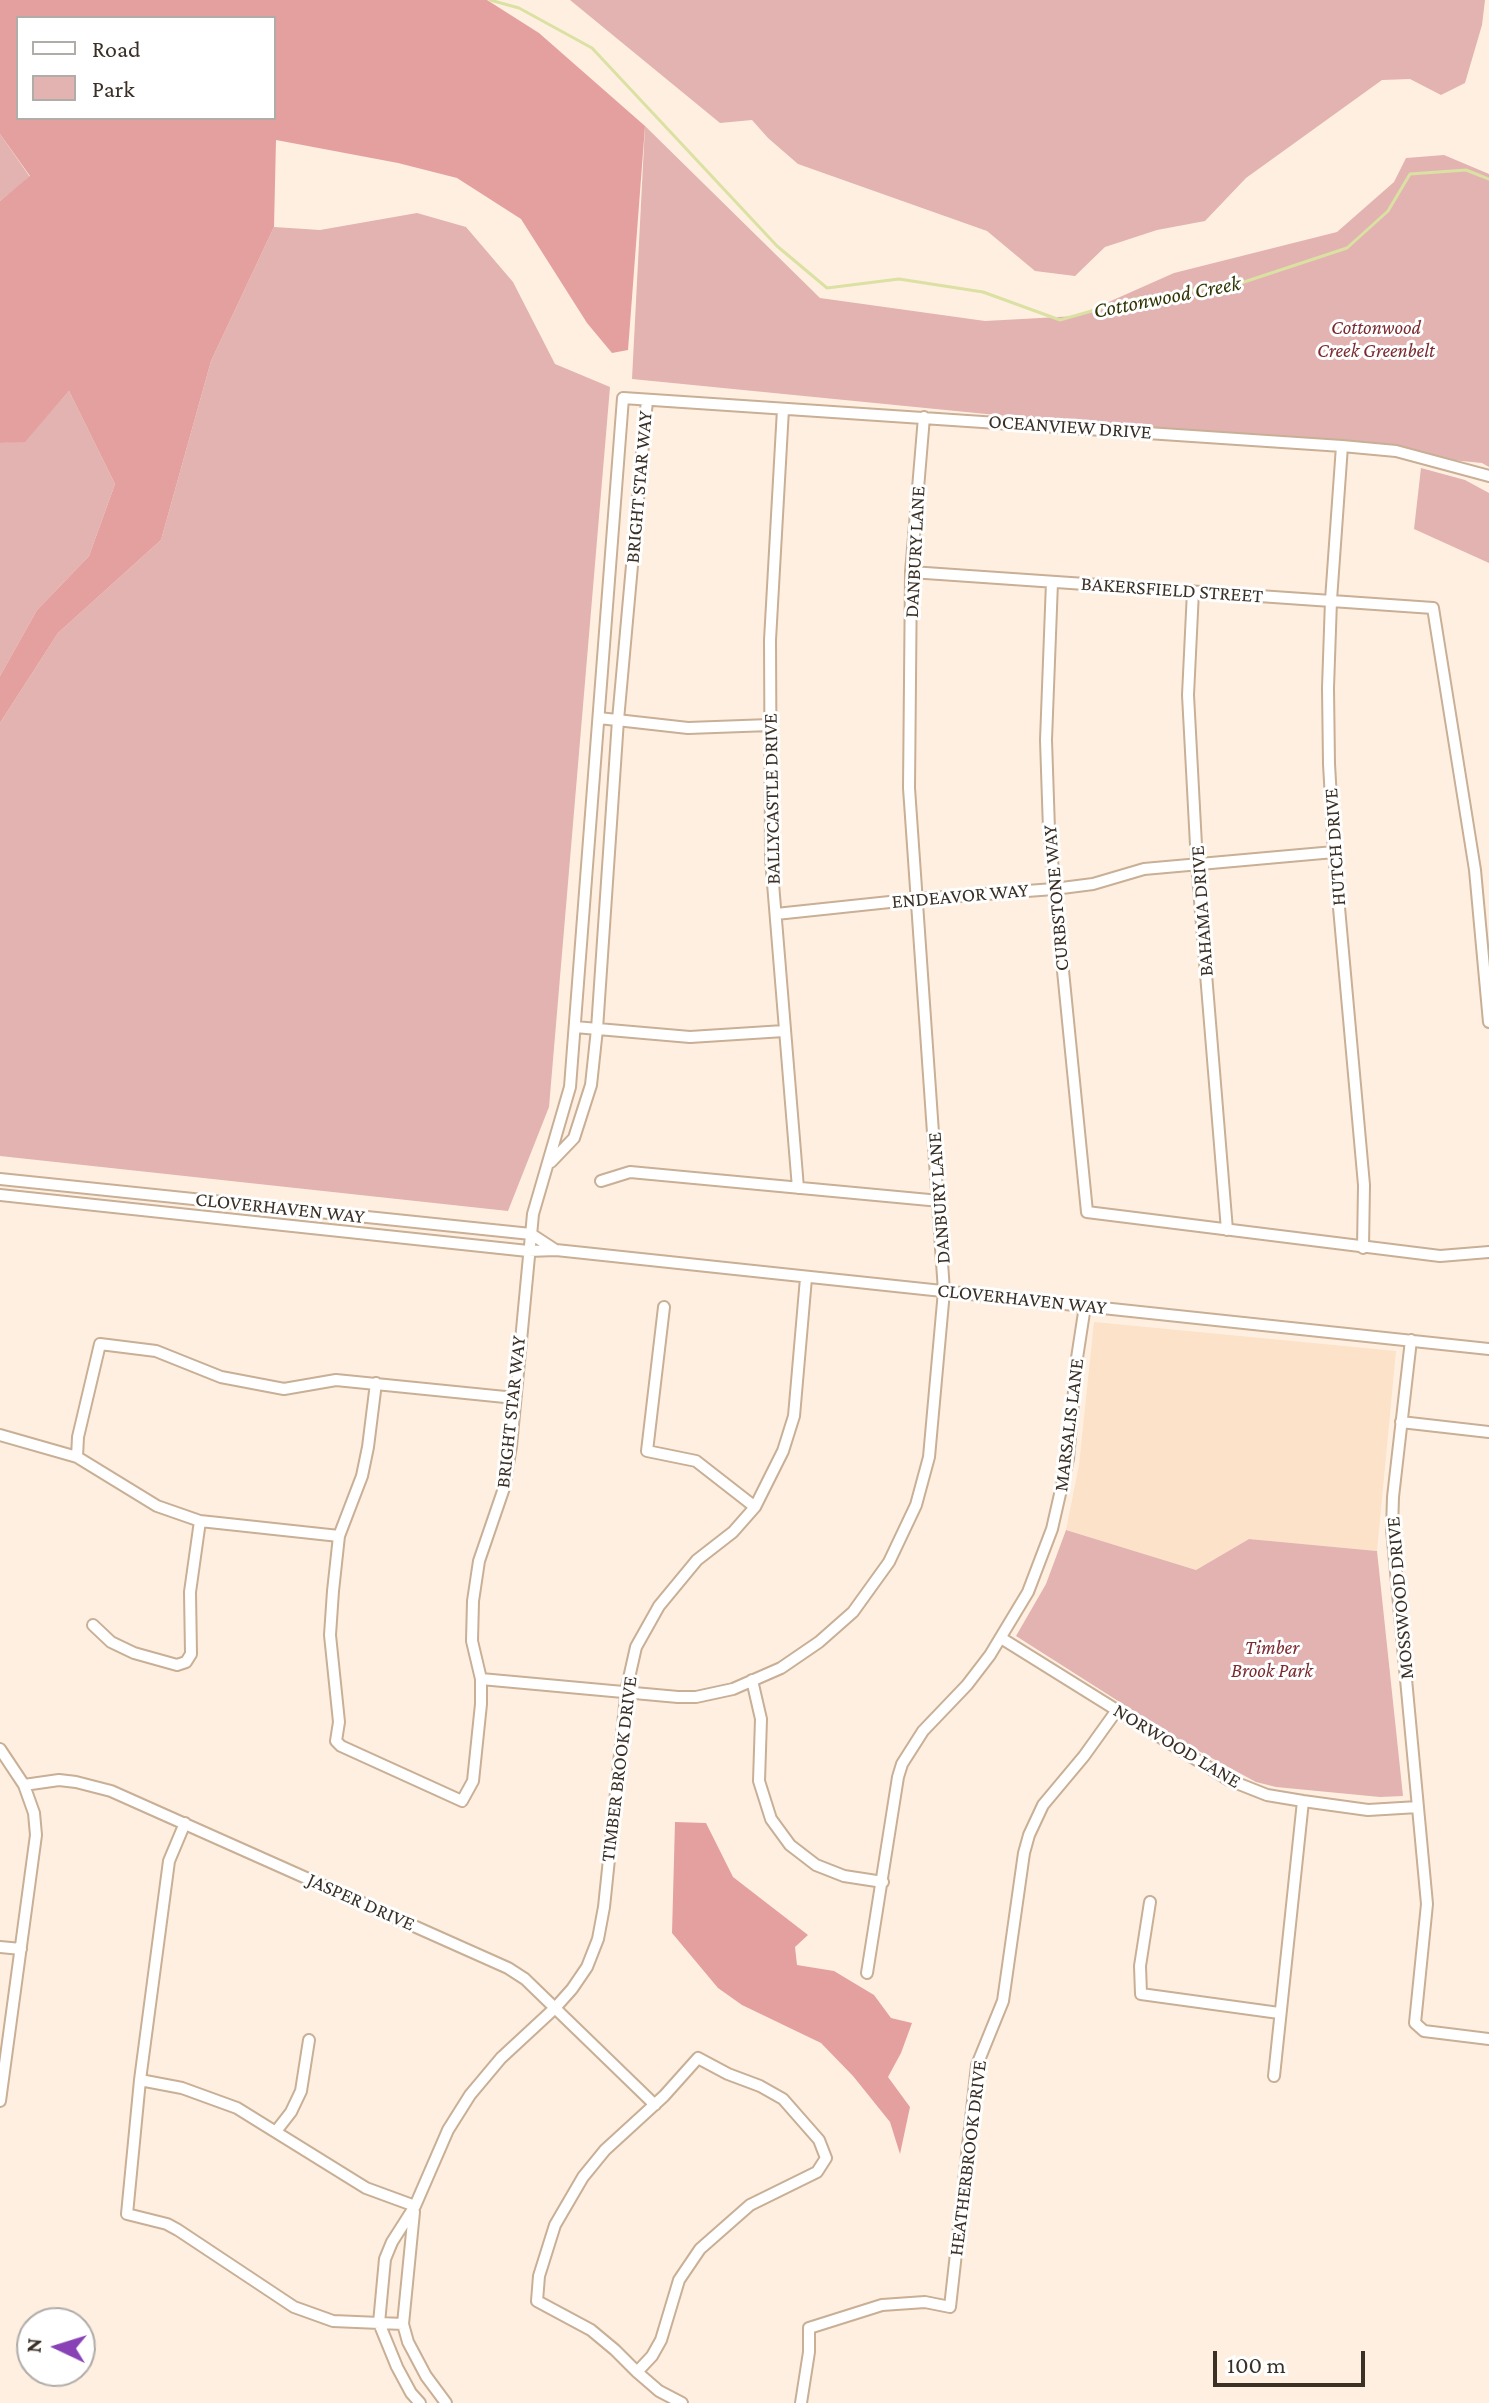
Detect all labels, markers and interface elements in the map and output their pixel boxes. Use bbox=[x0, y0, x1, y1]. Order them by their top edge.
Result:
legend bbox=[16, 16, 276, 120]
text: Road bbox=[92, 35, 141, 62]
text: Park bbox=[92, 75, 135, 102]
water label: Cottonwood Creek bbox=[1091, 270, 1243, 324]
park label: Cottonwood Creek Greenbelt bbox=[1317, 316, 1435, 363]
street label: OCEANVIEW DRIVE bbox=[988, 409, 1152, 445]
street label: BRIGHT STAR WAY bbox=[620, 410, 658, 564]
street label: DANBURY LANE bbox=[900, 485, 930, 619]
street label: BAKERSFIELD STREET bbox=[1080, 572, 1264, 608]
street label: BALLYCASTLE DRIVE bbox=[759, 713, 785, 885]
street label: HUTCH DRIVE bbox=[1319, 787, 1351, 907]
street label: CURBSTONE WAY bbox=[1038, 824, 1074, 972]
street label: BAHAMA DRIVE bbox=[1185, 845, 1219, 977]
street label: ENDEAVOR WAY bbox=[891, 878, 1029, 914]
street label: DANBURY LANE bbox=[922, 1131, 956, 1265]
street label: CLOVERHAVEN WAY bbox=[194, 1187, 366, 1229]
street label: CLOVERHAVEN WAY bbox=[936, 1278, 1108, 1320]
street label: BRIGHT STAR WAY bbox=[491, 1335, 531, 1489]
street label: MARSALIS LANE bbox=[1049, 1357, 1089, 1493]
street label: MOSSWOOD DRIVE bbox=[1381, 1516, 1419, 1680]
park label: Timber Brook Park bbox=[1231, 1636, 1313, 1683]
street label: TIMBER BROOK DRIVE bbox=[596, 1675, 642, 1863]
street label: NORWOOD LANE bbox=[1109, 1698, 1245, 1794]
street label: JASPER DRIVE bbox=[304, 1868, 418, 1936]
street label: HEATHERBROOK DRIVE bbox=[944, 2059, 992, 2257]
north arrow bbox=[16, 2307, 96, 2387]
scale bar bbox=[1217, 2335, 1369, 2385]
text: N bbox=[21, 2337, 47, 2354]
text: 100 m bbox=[1227, 2351, 1286, 2378]

